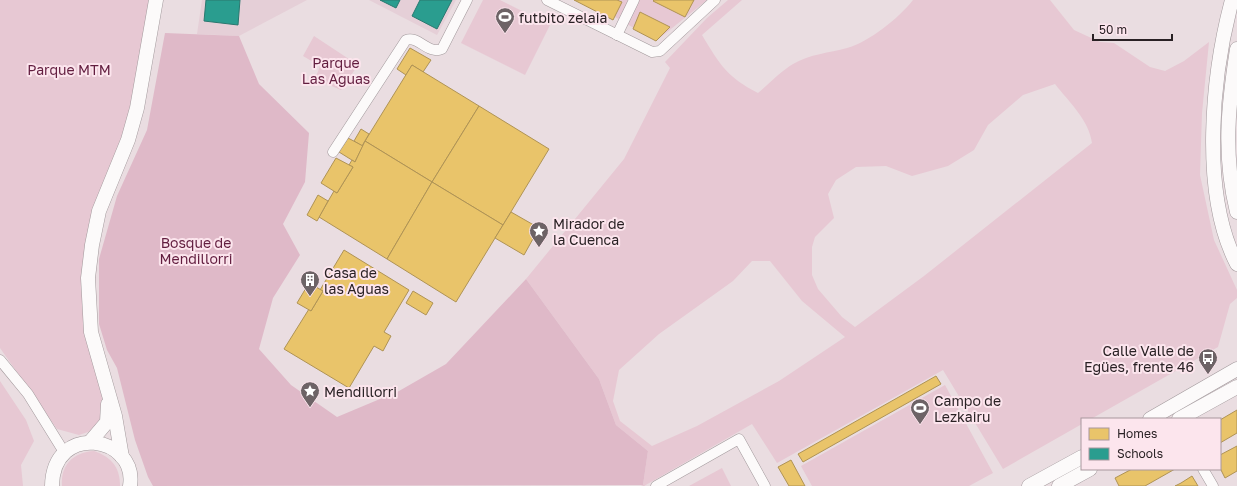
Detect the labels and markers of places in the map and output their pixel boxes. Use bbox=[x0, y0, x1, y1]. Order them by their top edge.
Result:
sports icon: futbito zelaia bbox=[494, 6, 516, 34]
place label: futbito zelaia bbox=[519, 9, 607, 26]
place label: Mirador de la Cuenca bbox=[553, 215, 625, 248]
place icon: Mirador de la Cuenca bbox=[528, 220, 550, 248]
place label: Casa de las Aguas bbox=[324, 264, 389, 297]
building icon: Casa de las Aguas bbox=[299, 269, 321, 297]
place label: Calle Valle de Egües, frente 46 bbox=[1084, 342, 1194, 375]
bus stop icon: Calle Valle de Egües, frente 46 bbox=[1197, 347, 1219, 375]
place icon: Mendillorri bbox=[299, 380, 321, 408]
place label: Mendillorri bbox=[324, 383, 397, 400]
place label: Campo de Lezkairu bbox=[934, 392, 1001, 425]
sports icon: Campo de Lezkairu bbox=[909, 397, 931, 425]

